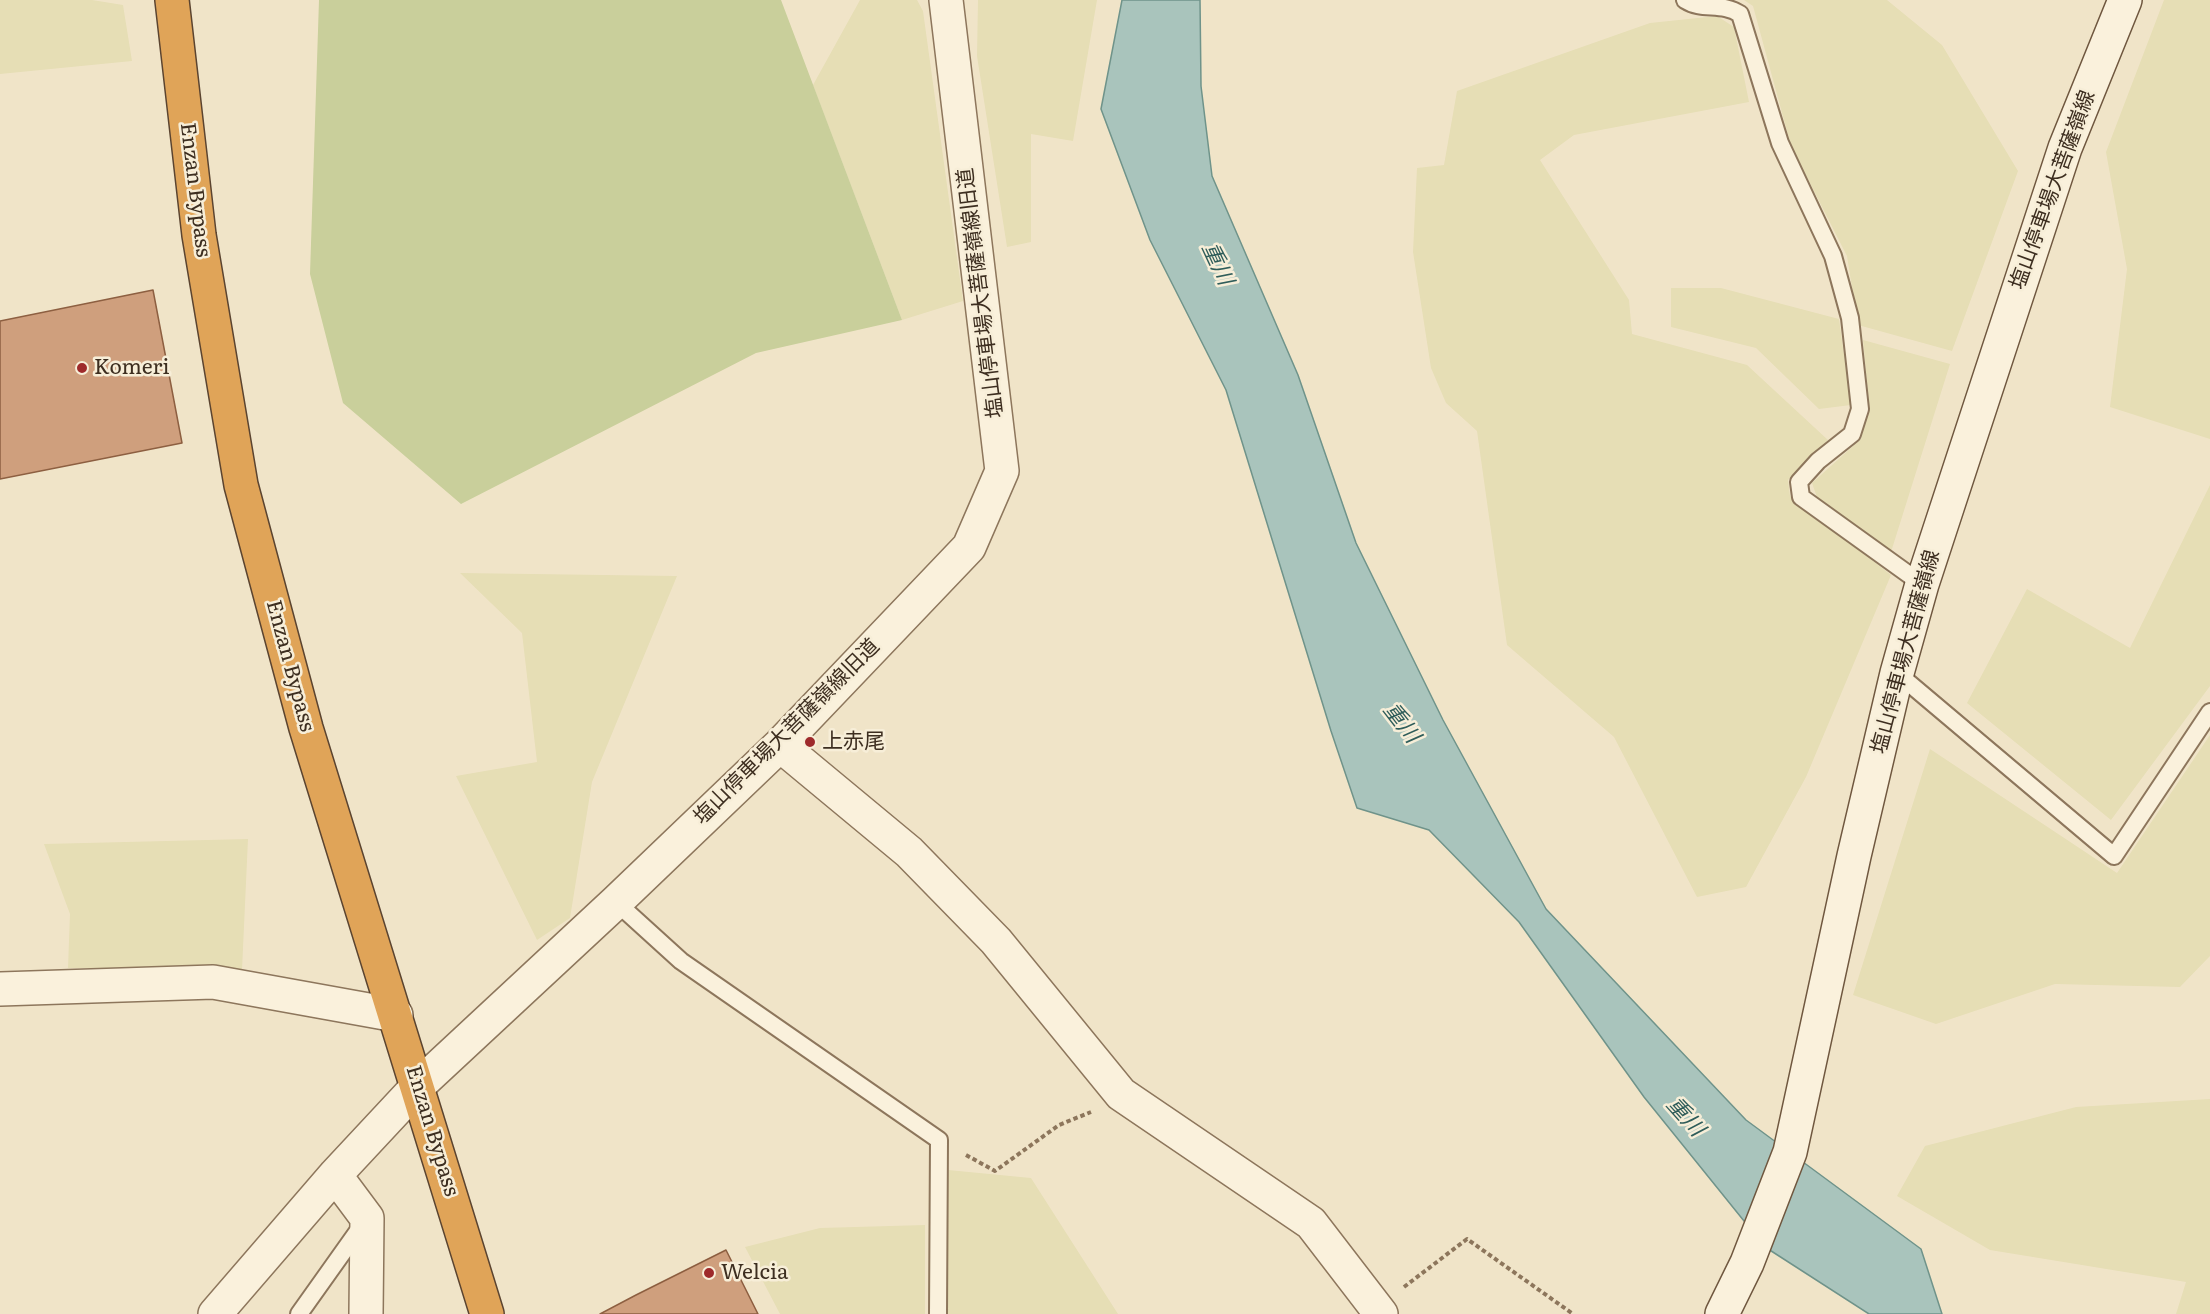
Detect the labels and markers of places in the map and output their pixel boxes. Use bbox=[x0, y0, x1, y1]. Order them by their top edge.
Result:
place label: Komeri bbox=[94, 355, 169, 381]
marker: Komeri bbox=[75, 361, 89, 375]
place label: 上赤尾 bbox=[822, 729, 885, 755]
marker: 上赤尾 bbox=[803, 735, 817, 749]
place label: Welcia bbox=[721, 1260, 788, 1286]
marker: Welcia bbox=[702, 1266, 716, 1280]

